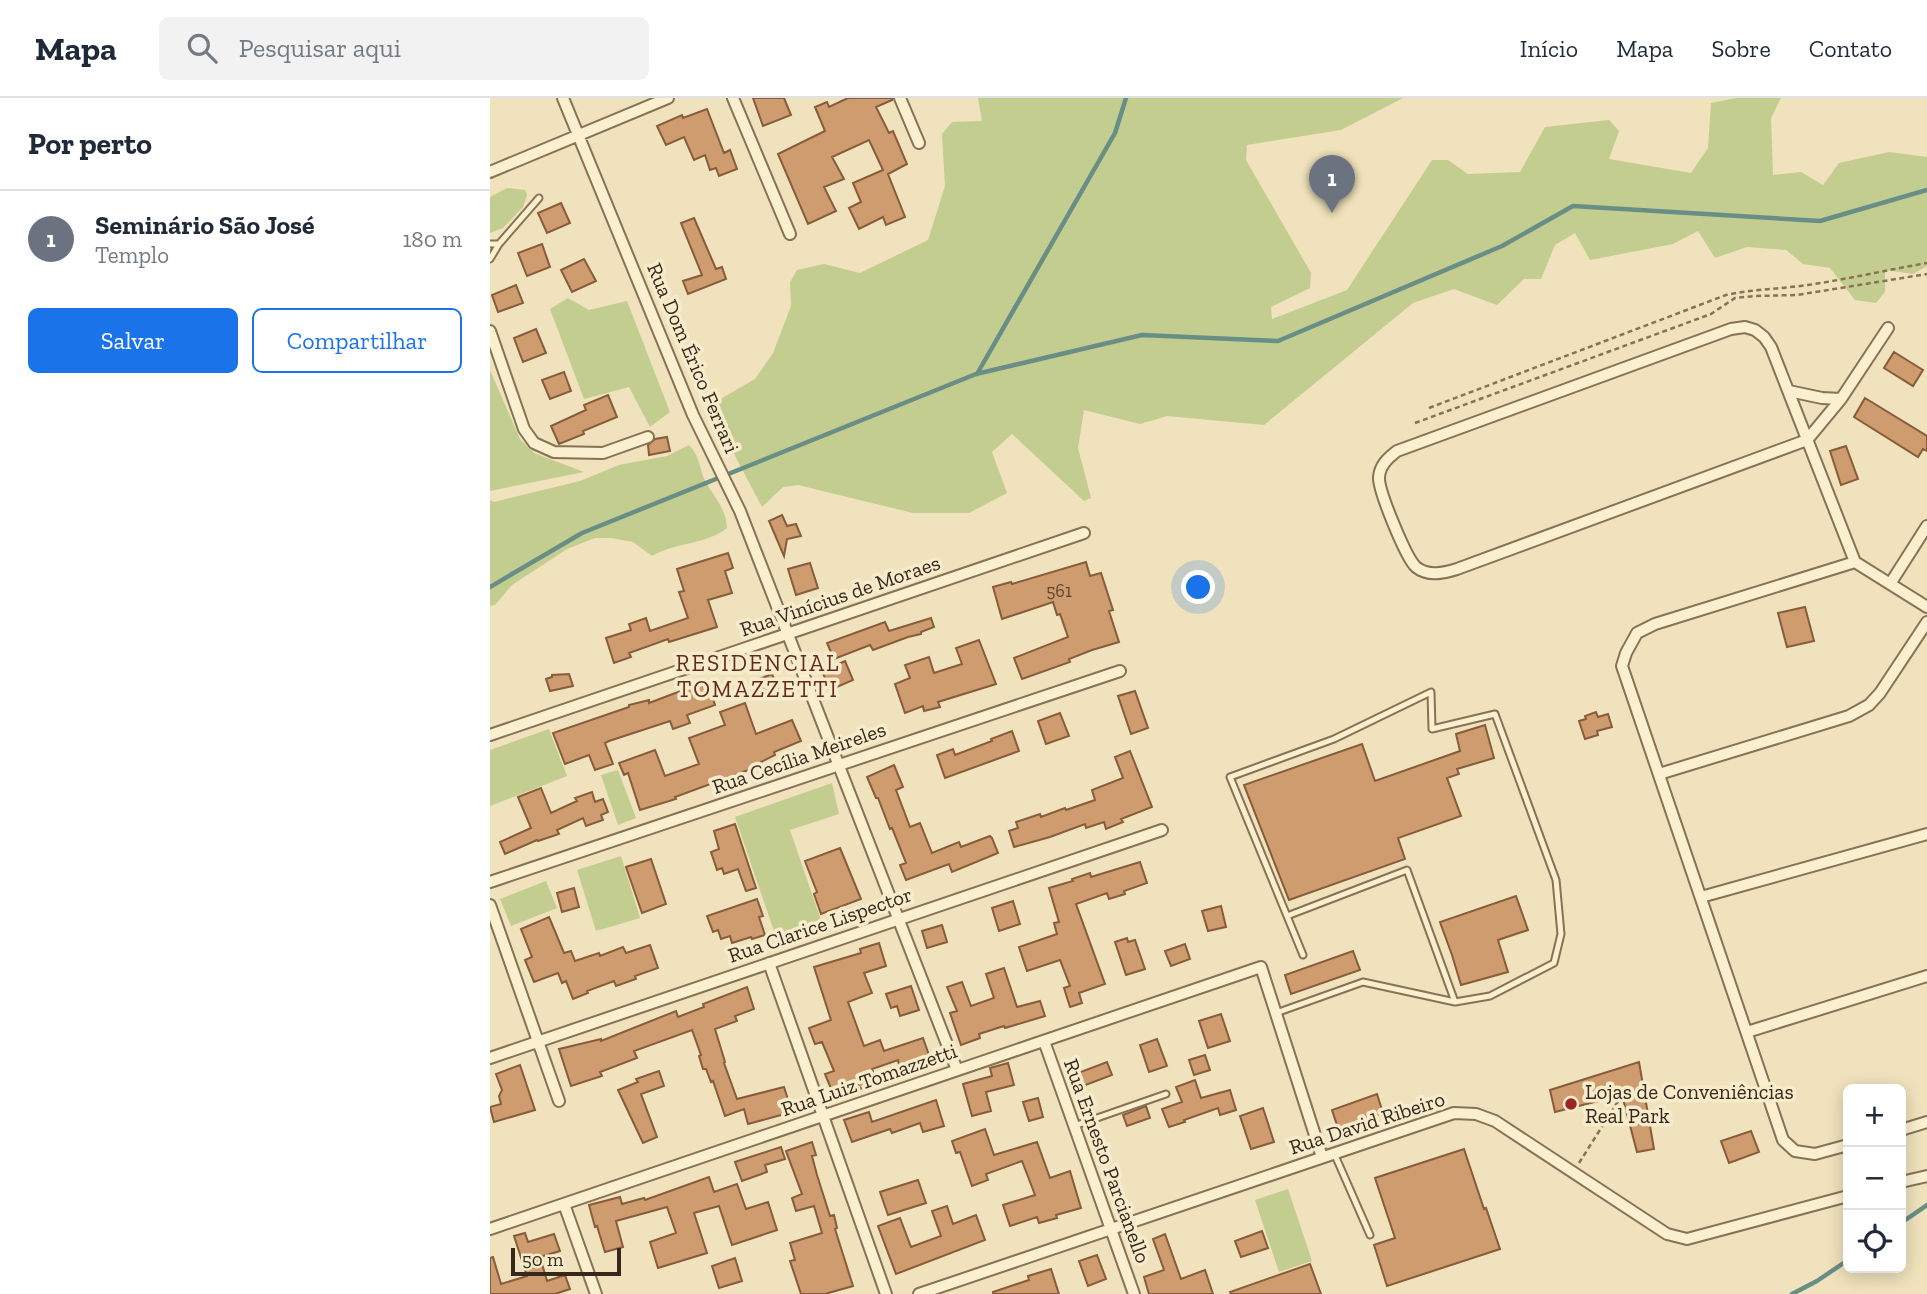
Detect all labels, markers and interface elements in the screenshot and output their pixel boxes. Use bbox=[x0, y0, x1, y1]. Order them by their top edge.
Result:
search box bbox=[159, 17, 649, 80]
text: Mapa bbox=[35, 29, 117, 68]
icon: search bbox=[183, 29, 221, 67]
text: Pesquisar aqui bbox=[239, 32, 401, 64]
text: Início bbox=[1520, 34, 1578, 63]
text: Mapa bbox=[1616, 34, 1673, 63]
text: Sobre bbox=[1711, 34, 1771, 63]
text: Contato bbox=[1809, 34, 1892, 63]
text: Por perto bbox=[28, 126, 152, 162]
pin: 1 bbox=[1309, 155, 1355, 213]
text: Seminário São José bbox=[95, 209, 314, 241]
text: 1 bbox=[46, 225, 56, 253]
text: 180 m bbox=[402, 225, 462, 253]
text: Templo bbox=[95, 241, 169, 269]
street label: Rua Dom Érico Ferrari bbox=[642, 259, 745, 457]
button: Salvar bbox=[28, 308, 238, 373]
button: Compartilhar bbox=[252, 308, 462, 373]
street label: Rua Vinícius de Moraes bbox=[736, 549, 943, 642]
your location bbox=[1181, 570, 1215, 604]
house number: 561 bbox=[1046, 580, 1072, 602]
district label: RESIDENCIAL TOMAZZETTI bbox=[675, 649, 841, 703]
street label: Rua Cecília Meireles bbox=[709, 716, 889, 799]
street label: Rua Clarice Lispector bbox=[725, 881, 915, 968]
street label: Rua Luiz Tomazzetti bbox=[778, 1038, 960, 1121]
street label: Rua Ernesto Parcianello bbox=[1059, 1055, 1156, 1266]
place label: Lojas de Conveniências Real Park bbox=[1585, 1079, 1794, 1128]
map controls bbox=[1843, 1084, 1906, 1273]
button: + bbox=[1843, 1084, 1906, 1147]
street label: Rua David Ribeiro bbox=[1286, 1086, 1448, 1159]
marker: Lojas de Conveniências Real Park bbox=[1563, 1096, 1579, 1112]
button: − bbox=[1843, 1147, 1906, 1210]
button: locate bbox=[1843, 1210, 1906, 1273]
scale bar bbox=[511, 1245, 621, 1277]
text: 50 m bbox=[522, 1248, 563, 1271]

